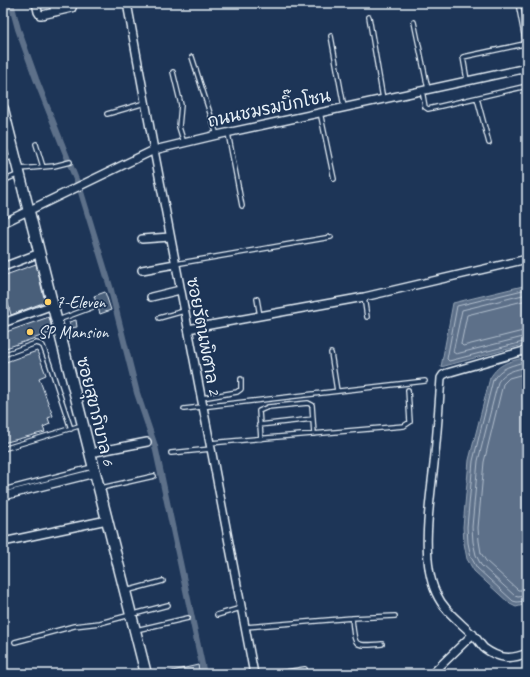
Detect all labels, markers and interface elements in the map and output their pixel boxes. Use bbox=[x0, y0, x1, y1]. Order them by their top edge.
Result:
street label: ถนนชมรมบิ๊กโซน bbox=[205, 81, 333, 132]
street label: ซอยรัตนพิศาล 2 bbox=[182, 275, 225, 398]
place label: 7-Eleven bbox=[56, 292, 107, 313]
marker: 7-Eleven bbox=[43, 297, 53, 307]
place label: SP Mansion bbox=[38, 322, 110, 343]
marker: SP Mansion bbox=[25, 327, 35, 337]
street label: ซอยสุขาภิบาล 6 bbox=[70, 355, 119, 469]

